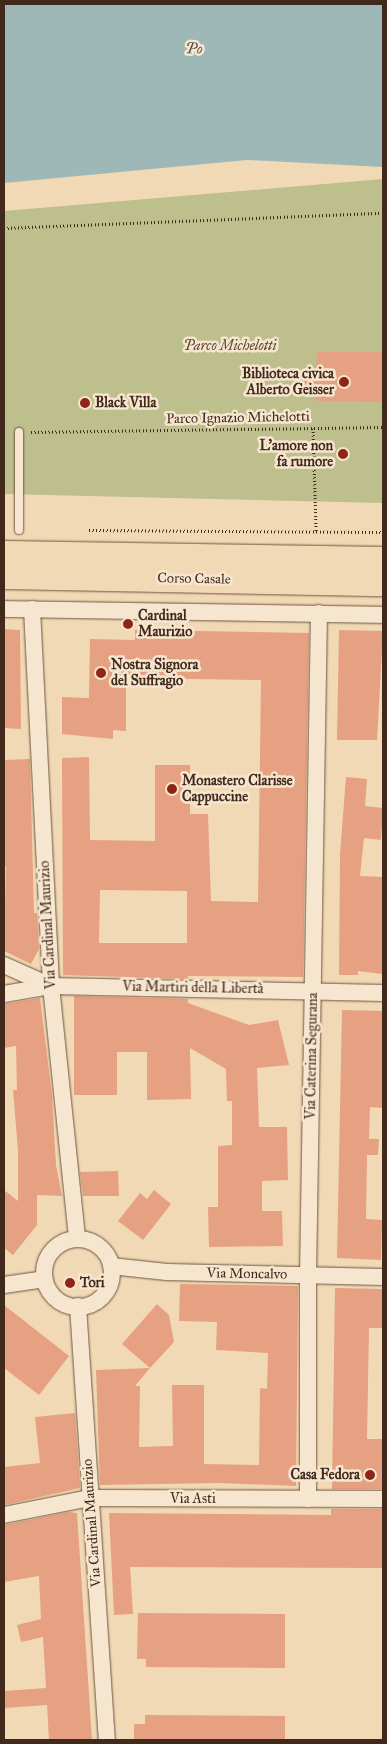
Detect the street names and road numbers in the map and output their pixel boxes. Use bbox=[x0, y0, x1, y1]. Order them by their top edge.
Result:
street label: Parco Ignazio Michelotti bbox=[166, 408, 310, 428]
street label: Corso Casale bbox=[157, 570, 231, 588]
street label: Via Cardinal Maurizio bbox=[36, 860, 60, 990]
street label: Via Martiri della Libertà bbox=[122, 978, 264, 998]
street label: Via Caterina Segurana bbox=[302, 992, 322, 1120]
street label: Via Moncalvo bbox=[207, 1265, 287, 1283]
street label: Via Cardinal Maurizio bbox=[79, 1458, 105, 1588]
street label: Via Asti bbox=[170, 1491, 216, 1507]

